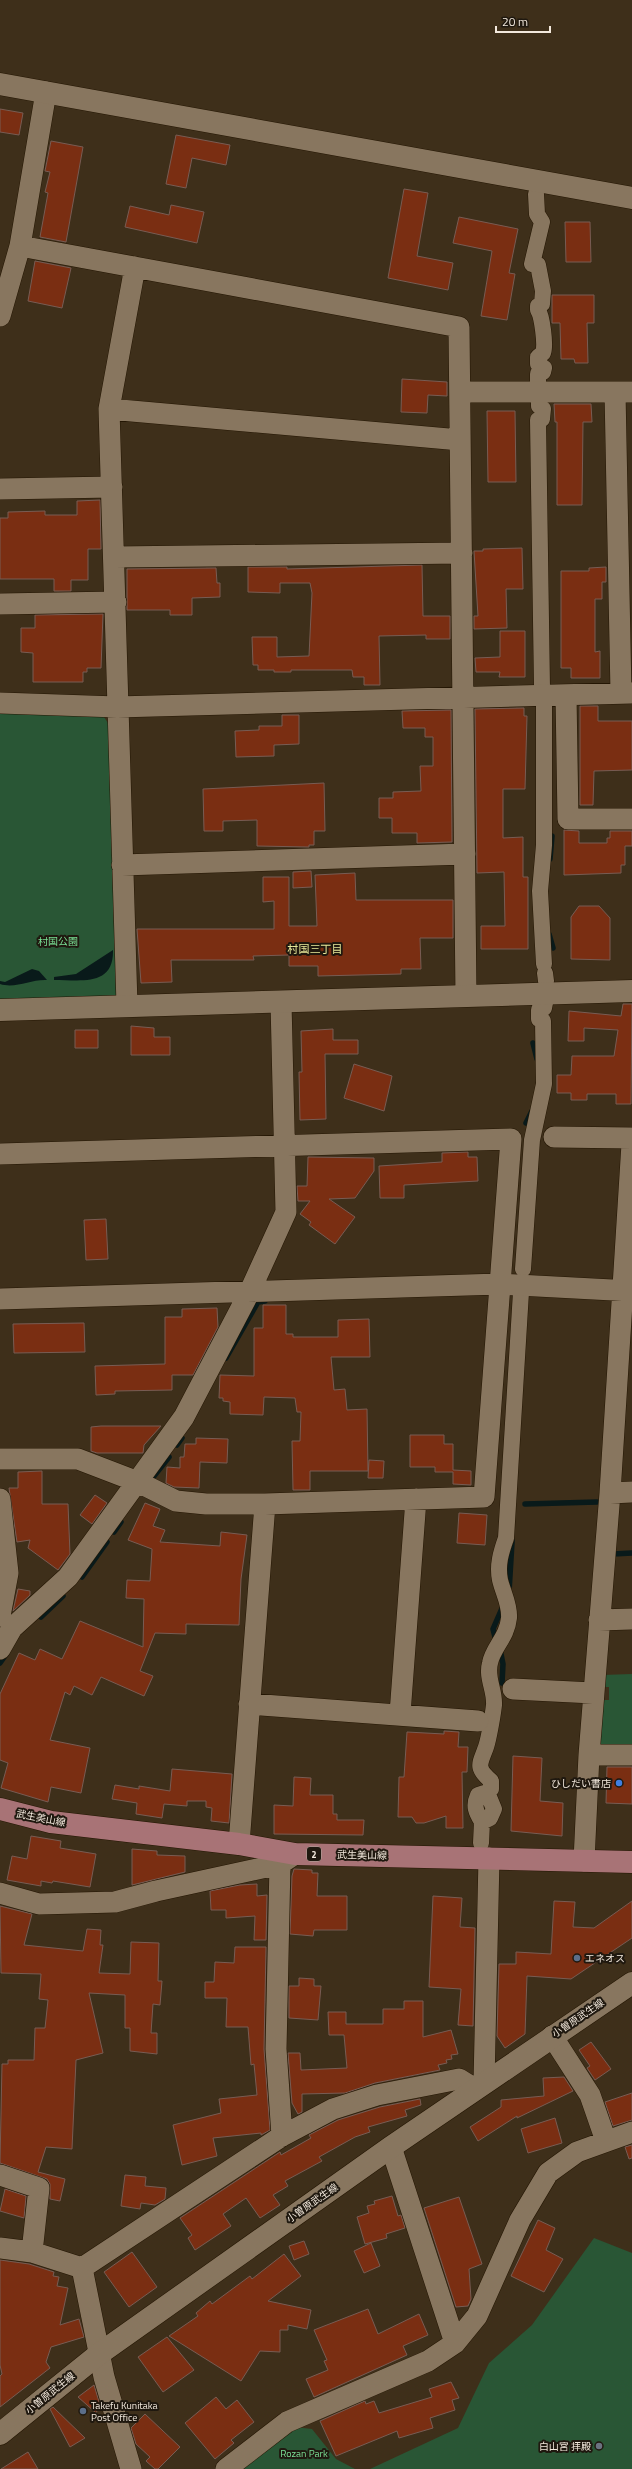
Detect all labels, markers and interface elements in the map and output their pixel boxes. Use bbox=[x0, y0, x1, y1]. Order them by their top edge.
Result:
scale bar bbox=[496, 8, 550, 34]
text: 20 m bbox=[502, 12, 528, 31]
park label: 村国公園 bbox=[38, 934, 78, 949]
district label: 村国三丁目 bbox=[288, 941, 343, 957]
place label: ひしだい書店 bbox=[551, 1776, 611, 1791]
marker: ひしだい書店 bbox=[614, 1778, 624, 1788]
street label: 武生美山線 bbox=[15, 1806, 67, 1830]
road number: 2 bbox=[307, 1847, 321, 1861]
street label: 武生美山線 bbox=[337, 1847, 387, 1863]
place label: エネオス bbox=[585, 1951, 625, 1966]
marker: エネオス bbox=[572, 1953, 582, 1963]
street label: 小曽原武生線 bbox=[549, 1995, 607, 2041]
street label: 小曽原武生線 bbox=[283, 2180, 341, 2226]
street label: 小曽原武生線 bbox=[22, 2368, 78, 2418]
place label: Takefu Kunitaka Post Office bbox=[91, 2398, 158, 2425]
marker: Takefu Kunitaka Post Office bbox=[78, 2406, 88, 2416]
place label: 白山宮 拝殿 bbox=[539, 2439, 591, 2454]
marker: 白山宮 拝殿 bbox=[594, 2441, 604, 2451]
park label: Rozan Park bbox=[280, 2446, 328, 2461]

